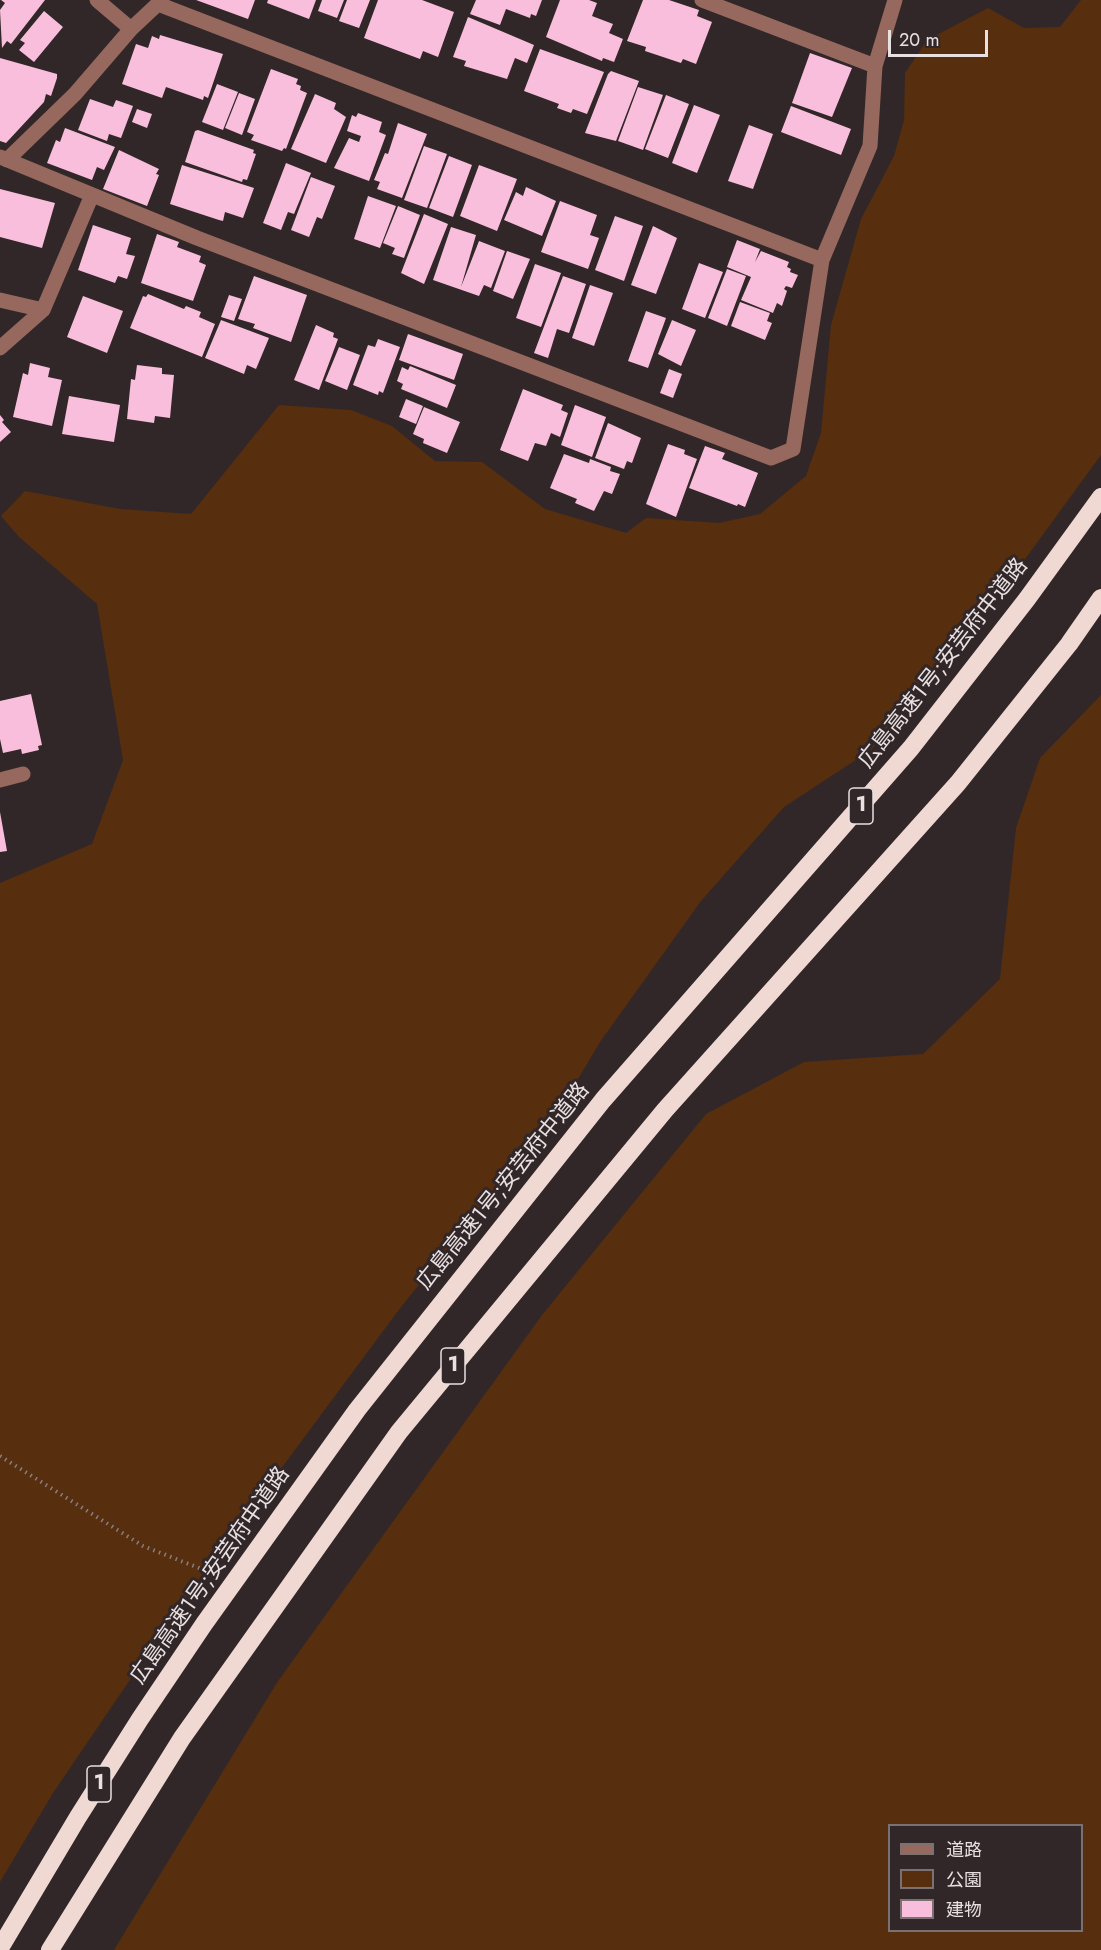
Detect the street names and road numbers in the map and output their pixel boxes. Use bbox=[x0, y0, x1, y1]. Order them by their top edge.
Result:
street label: 広島高速1号;安芸府中道路 bbox=[854, 554, 1034, 774]
road number: 1 bbox=[849, 788, 873, 824]
street label: 広島高速1号;安芸府中道路 bbox=[412, 1078, 596, 1296]
road number: 1 bbox=[441, 1348, 465, 1384]
street label: 広島高速1号;安芸府中道路 bbox=[126, 1462, 296, 1690]
road number: 1 bbox=[87, 1766, 111, 1802]

